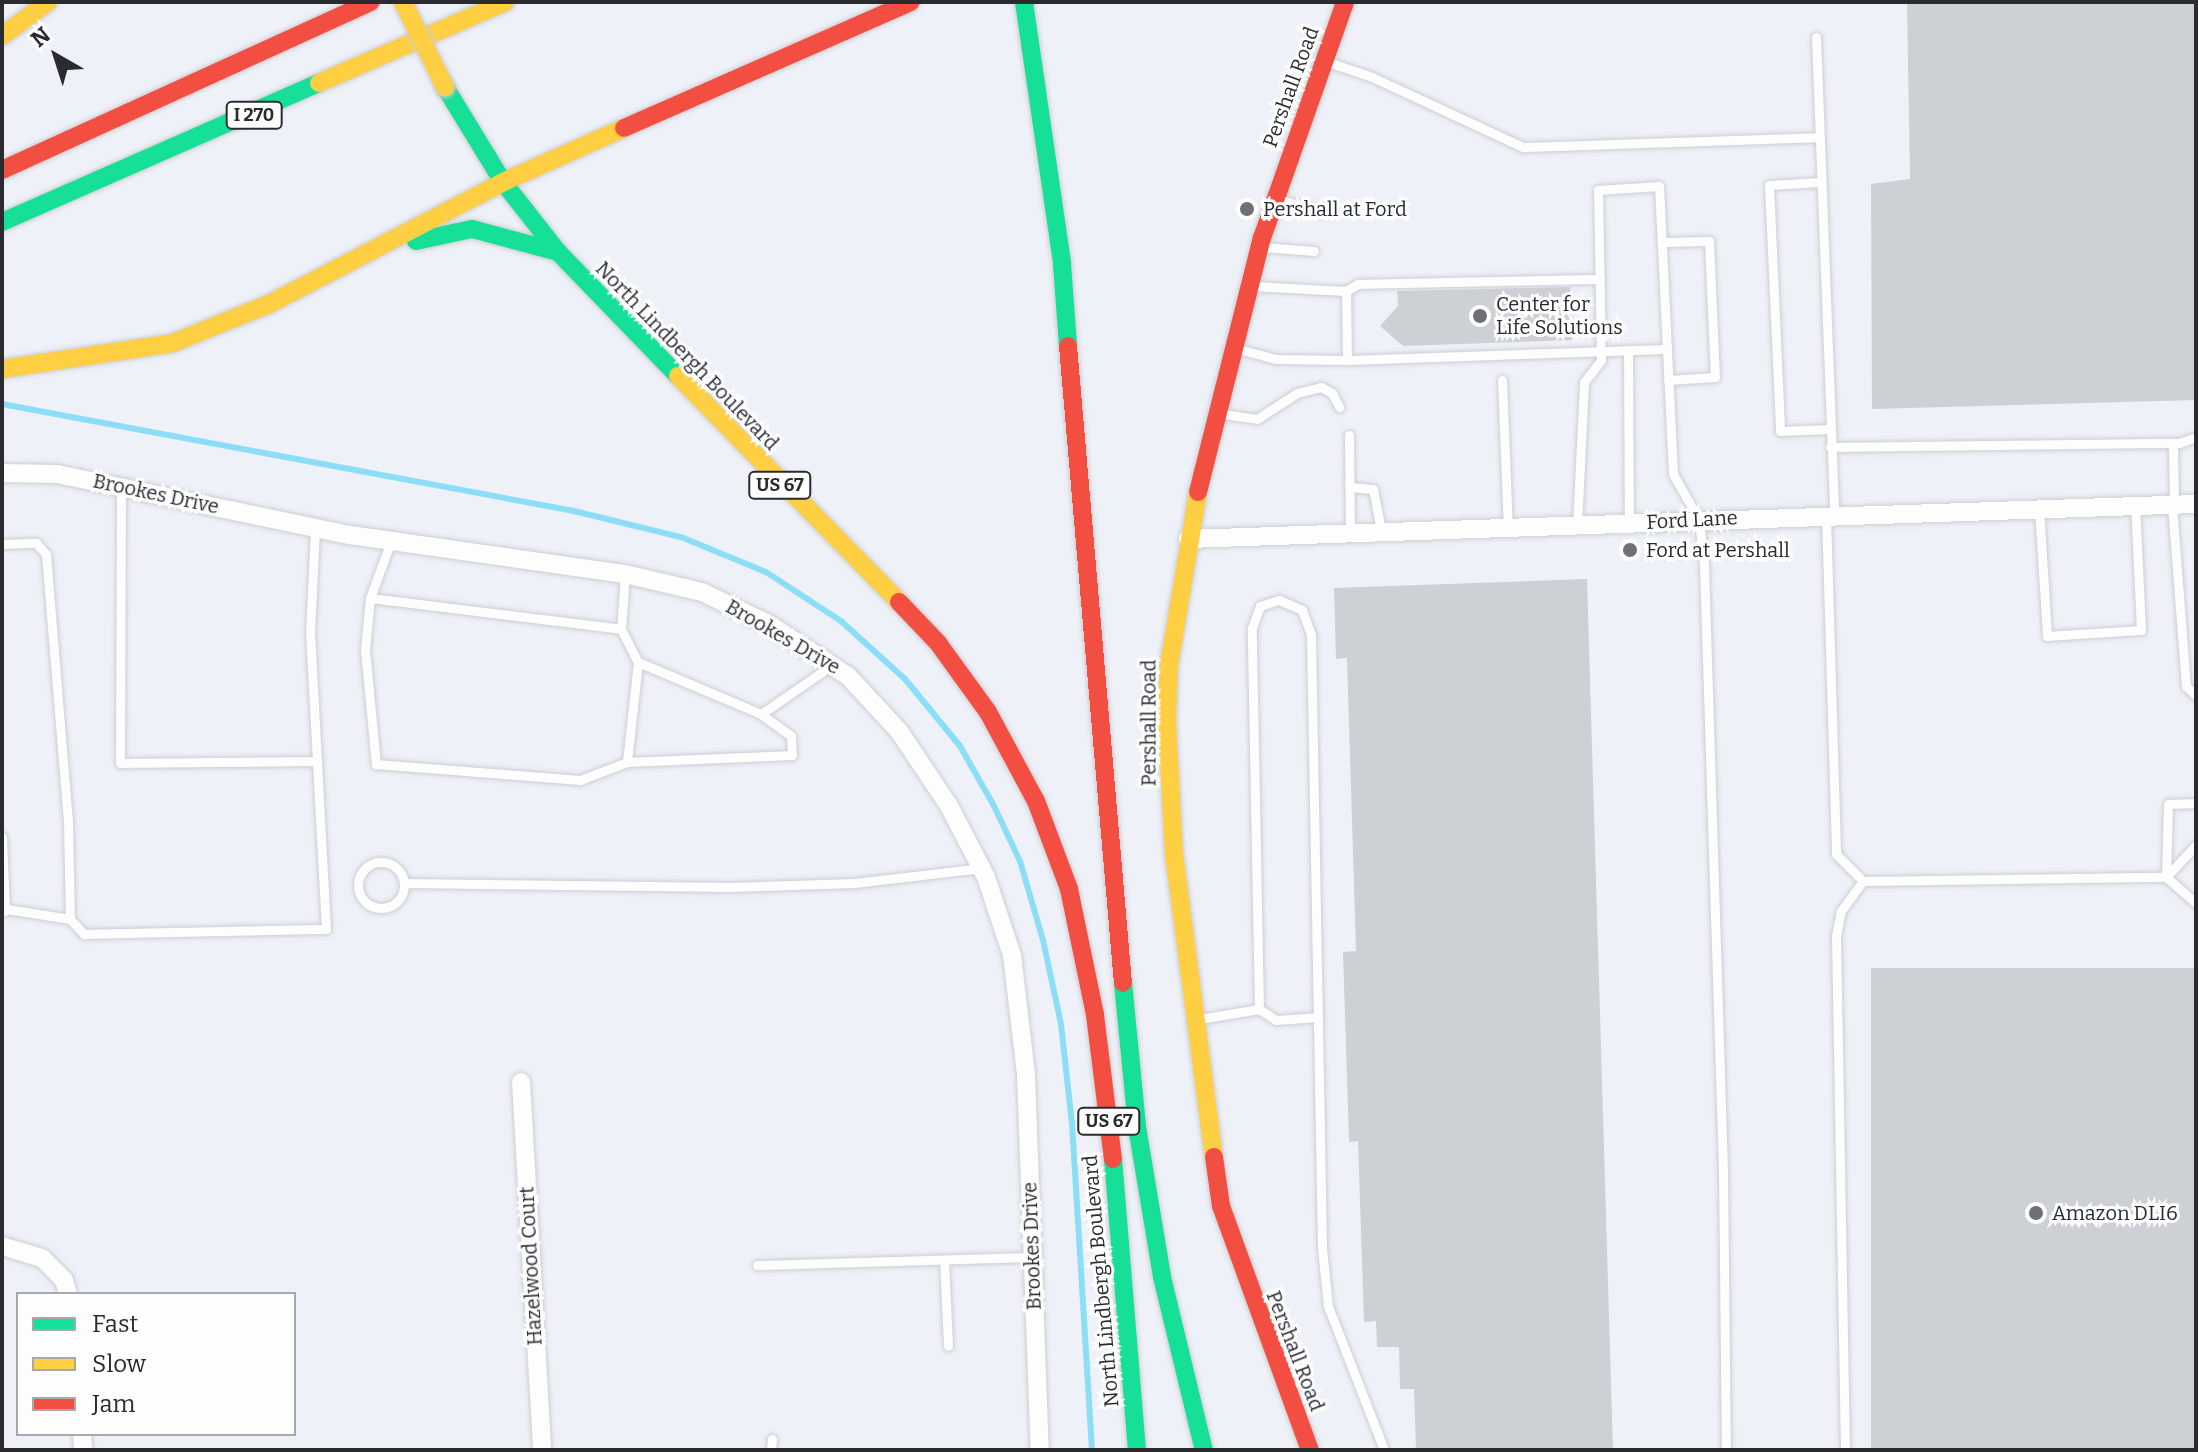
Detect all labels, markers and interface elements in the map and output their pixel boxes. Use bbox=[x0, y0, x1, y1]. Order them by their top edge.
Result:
north arrow bbox=[16, 16, 96, 96]
text: N bbox=[25, 21, 56, 53]
street label: Pershall Road bbox=[1258, 23, 1324, 151]
road number: I 270 bbox=[224, 101, 284, 129]
place label: Pershall at Ford bbox=[1263, 197, 1407, 221]
marker: Pershall at Ford bbox=[1238, 200, 1256, 218]
street label: North Lindbergh Boulevard bbox=[590, 257, 784, 455]
place label: Center for Life Solutions bbox=[1496, 292, 1623, 339]
marker: Center for Life Solutions bbox=[1471, 307, 1489, 325]
street label: Brookes Drive bbox=[91, 469, 221, 519]
road number: US 67 bbox=[748, 471, 812, 499]
street label: Ford Lane bbox=[1646, 506, 1738, 534]
place label: Ford at Pershall bbox=[1646, 538, 1790, 562]
marker: Ford at Pershall bbox=[1621, 541, 1639, 559]
street label: Brookes Drive bbox=[721, 595, 845, 679]
street label: Pershall Road bbox=[1137, 660, 1161, 786]
road number: US 67 bbox=[1077, 1107, 1141, 1135]
street label: North Lindbergh Boulevard bbox=[1078, 1154, 1124, 1408]
street label: Brookes Drive bbox=[1018, 1181, 1046, 1311]
street label: Hazelwood Court bbox=[515, 1186, 547, 1346]
place label: Amazon DLI6 bbox=[2052, 1201, 2178, 1225]
marker: Amazon DLI6 bbox=[2027, 1204, 2045, 1222]
street label: Pershall Road bbox=[1261, 1288, 1329, 1414]
legend bbox=[16, 1292, 296, 1436]
text: Fast bbox=[92, 1310, 138, 1338]
text: Slow bbox=[92, 1350, 146, 1378]
text: Jam bbox=[92, 1390, 135, 1418]

